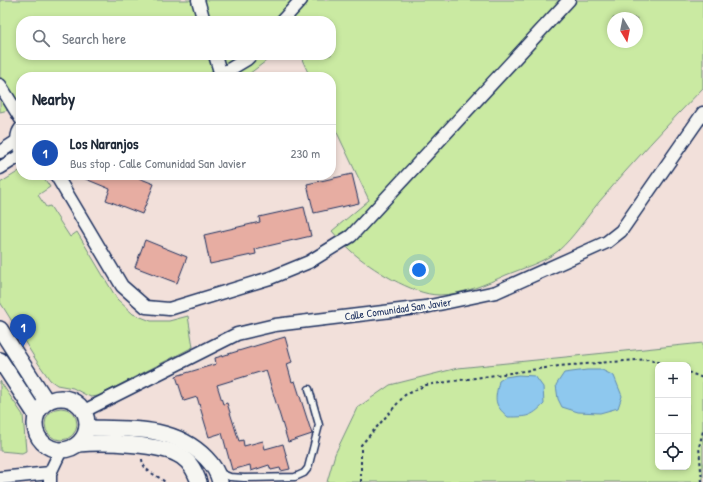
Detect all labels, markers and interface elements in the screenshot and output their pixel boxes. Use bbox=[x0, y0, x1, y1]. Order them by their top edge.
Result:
north arrow bbox=[607, 12, 643, 48]
search box bbox=[16, 16, 336, 60]
icon: search bbox=[30, 27, 52, 49]
text: Search here bbox=[62, 28, 126, 49]
text: Nearby bbox=[32, 87, 75, 110]
text: Los Naranjos bbox=[70, 133, 139, 154]
text: 1 bbox=[43, 144, 47, 162]
text: 230 m bbox=[290, 144, 320, 162]
text: Bus stop · Calle Comunidad San Javier bbox=[70, 154, 246, 172]
your location bbox=[409, 260, 429, 280]
street label: Calle Comunidad San Javier bbox=[344, 294, 453, 323]
pin: 1 bbox=[10, 314, 36, 347]
map controls bbox=[655, 362, 691, 470]
button: + bbox=[655, 362, 691, 398]
button: − bbox=[655, 398, 691, 434]
button: locate bbox=[655, 434, 691, 470]

